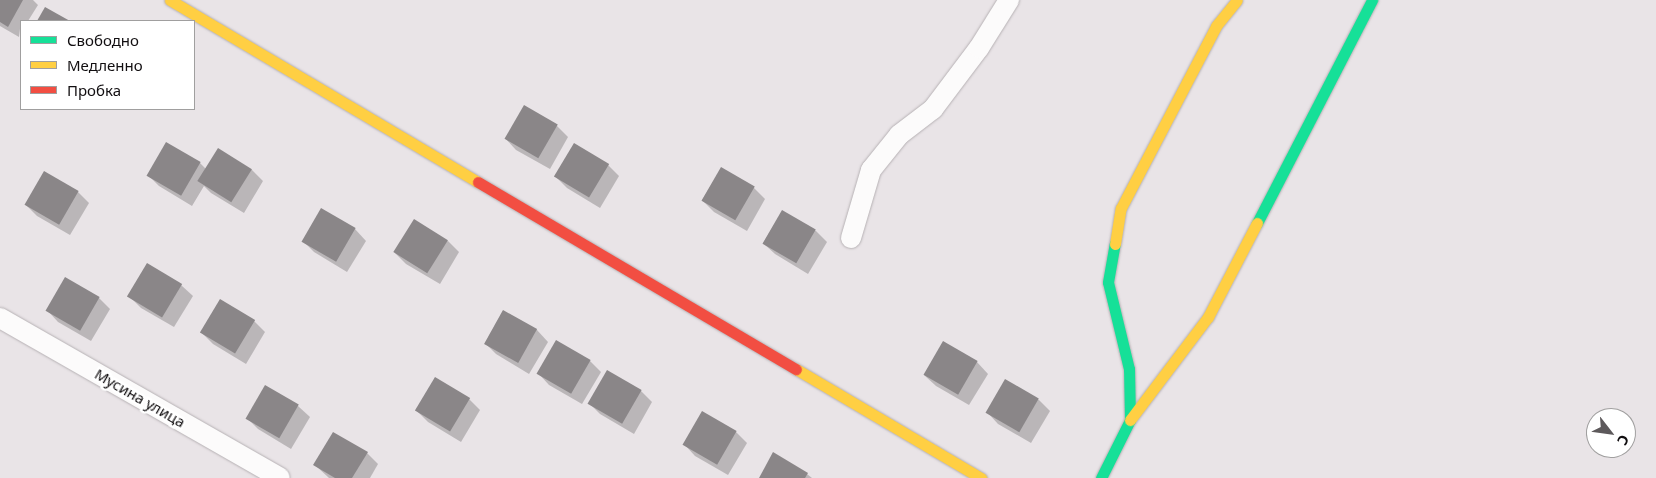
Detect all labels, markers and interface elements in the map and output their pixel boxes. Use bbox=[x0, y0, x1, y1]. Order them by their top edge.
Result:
legend bbox=[20, 20, 195, 110]
text: Свободно bbox=[67, 30, 139, 50]
text: Медленно bbox=[67, 55, 143, 75]
text: Пробка bbox=[67, 80, 121, 100]
street label: Мусина улица bbox=[92, 365, 188, 431]
north arrow bbox=[1586, 408, 1636, 458]
text: С bbox=[1613, 432, 1634, 449]

